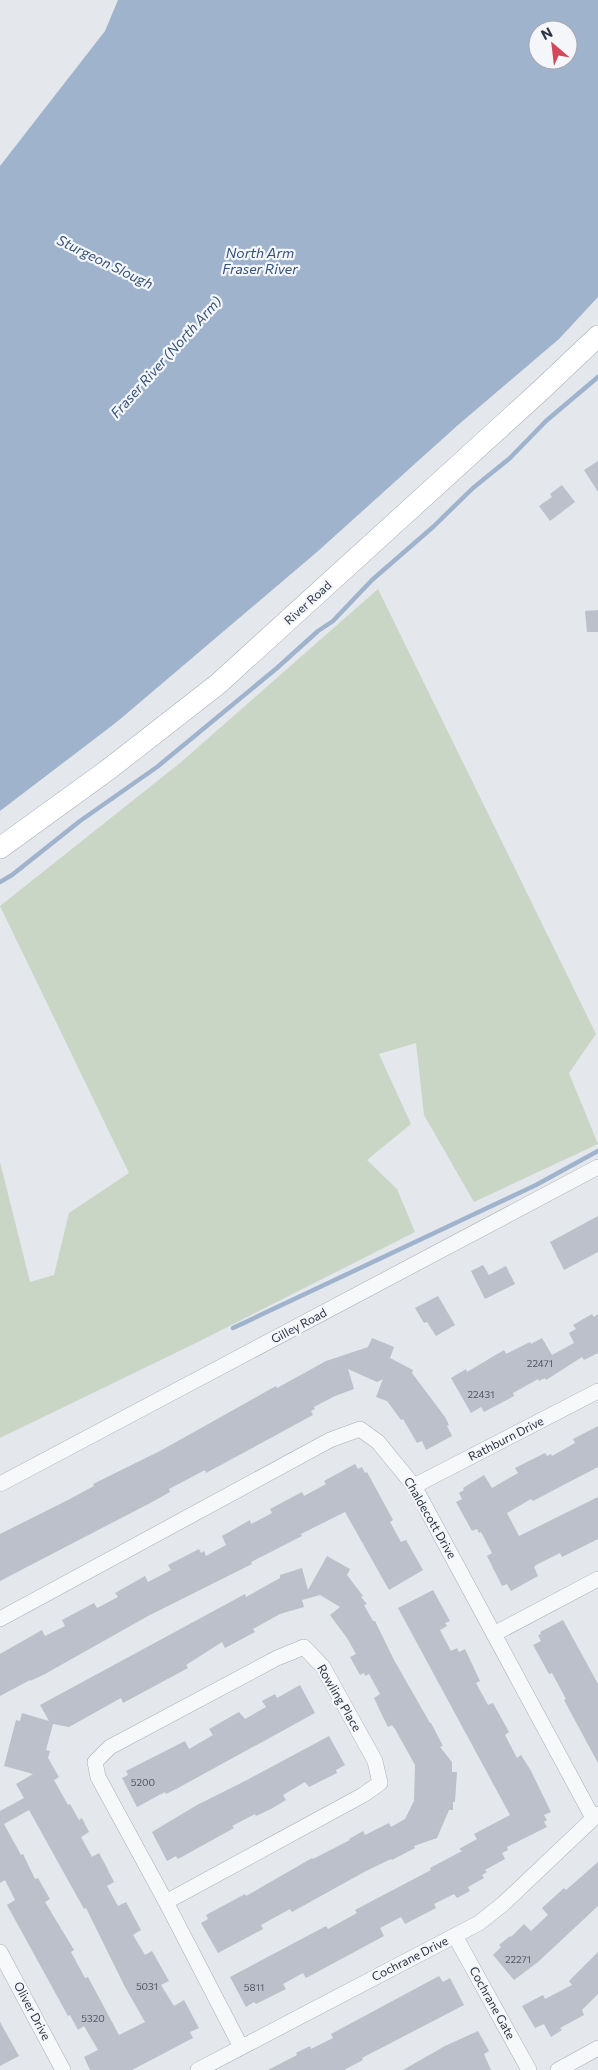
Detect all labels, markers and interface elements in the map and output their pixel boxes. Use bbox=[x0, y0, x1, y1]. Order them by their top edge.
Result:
north arrow bbox=[528, 20, 578, 70]
text: N bbox=[538, 23, 555, 43]
water label: Sturgeon Slough bbox=[54, 231, 156, 292]
water label: North Arm Fraser River bbox=[222, 244, 298, 277]
water label: Fraser River (North Arm) bbox=[107, 292, 225, 421]
street label: River Road bbox=[281, 577, 334, 627]
street label: Gilley Road bbox=[268, 1305, 329, 1346]
house number: 22471 bbox=[527, 1357, 553, 1369]
house number: 22431 bbox=[468, 1388, 494, 1400]
street label: Rathburn Drive bbox=[465, 1413, 546, 1463]
street label: Chaldecott Drive bbox=[402, 1474, 460, 1561]
street label: Rowling Place bbox=[315, 1661, 365, 1734]
house number: 5200 bbox=[131, 1776, 155, 1788]
street label: Cochrane Drive bbox=[369, 1933, 450, 1983]
house number: 22271 bbox=[505, 1953, 531, 1965]
street label: Cochrane Gate bbox=[467, 1964, 519, 2041]
street label: Oliver Drive bbox=[12, 1979, 54, 2042]
house number: 5031 bbox=[136, 1980, 158, 1992]
house number: 5811 bbox=[244, 1981, 264, 1993]
house number: 5320 bbox=[81, 2012, 105, 2024]

